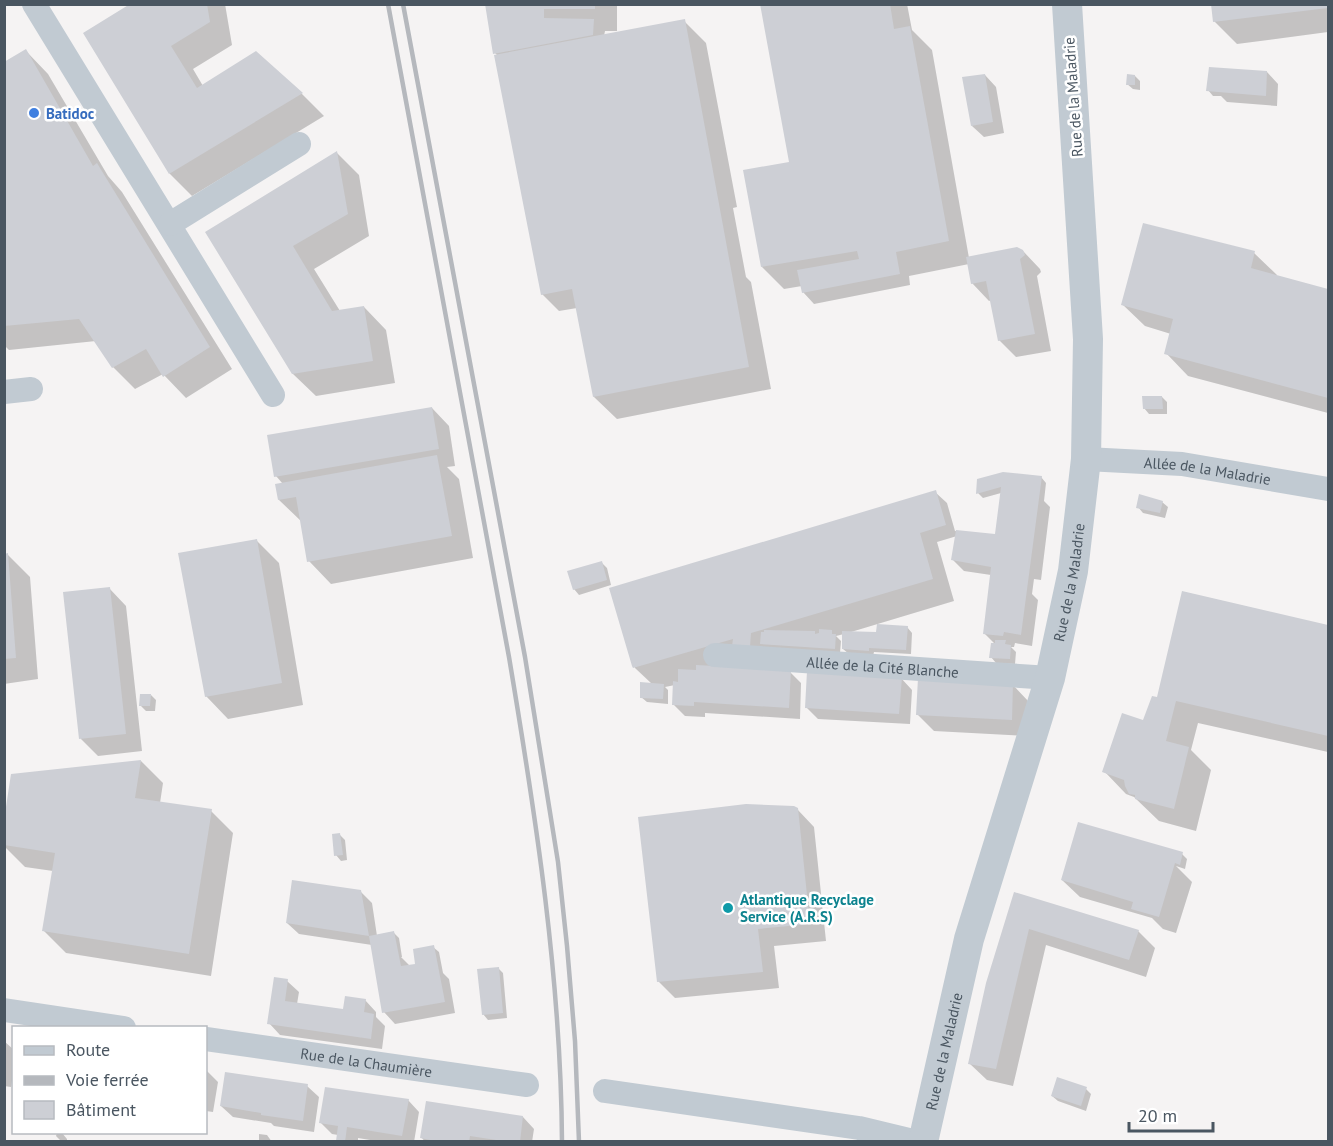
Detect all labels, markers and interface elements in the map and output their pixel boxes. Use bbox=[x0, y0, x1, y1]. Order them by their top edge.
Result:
street label: Rue de la Maladrie bbox=[1059, 37, 1087, 157]
place label: Batidoc bbox=[46, 104, 95, 123]
marker: Batidoc bbox=[27, 106, 41, 120]
street label: Allée de la Maladrie bbox=[1143, 453, 1272, 489]
street label: Rue de la Maladrie bbox=[1049, 522, 1088, 643]
street label: Allée de la Cité Blanche bbox=[806, 652, 960, 681]
place label: Atlantique Recyclage Service (A.R.S) bbox=[740, 890, 874, 926]
marker: Atlantique Recyclage Service (A.R.S) bbox=[721, 901, 735, 915]
street label: Rue de la Maladrie bbox=[921, 991, 966, 1112]
legend bbox=[12, 1026, 207, 1134]
text: Route bbox=[66, 1038, 110, 1061]
street label: Rue de la Chaumière bbox=[299, 1043, 434, 1081]
text: Voie ferrée bbox=[65, 1068, 149, 1091]
scale bar bbox=[1129, 1095, 1213, 1133]
text: Bâtiment bbox=[66, 1098, 136, 1121]
text: 20 m bbox=[1138, 1104, 1177, 1127]

